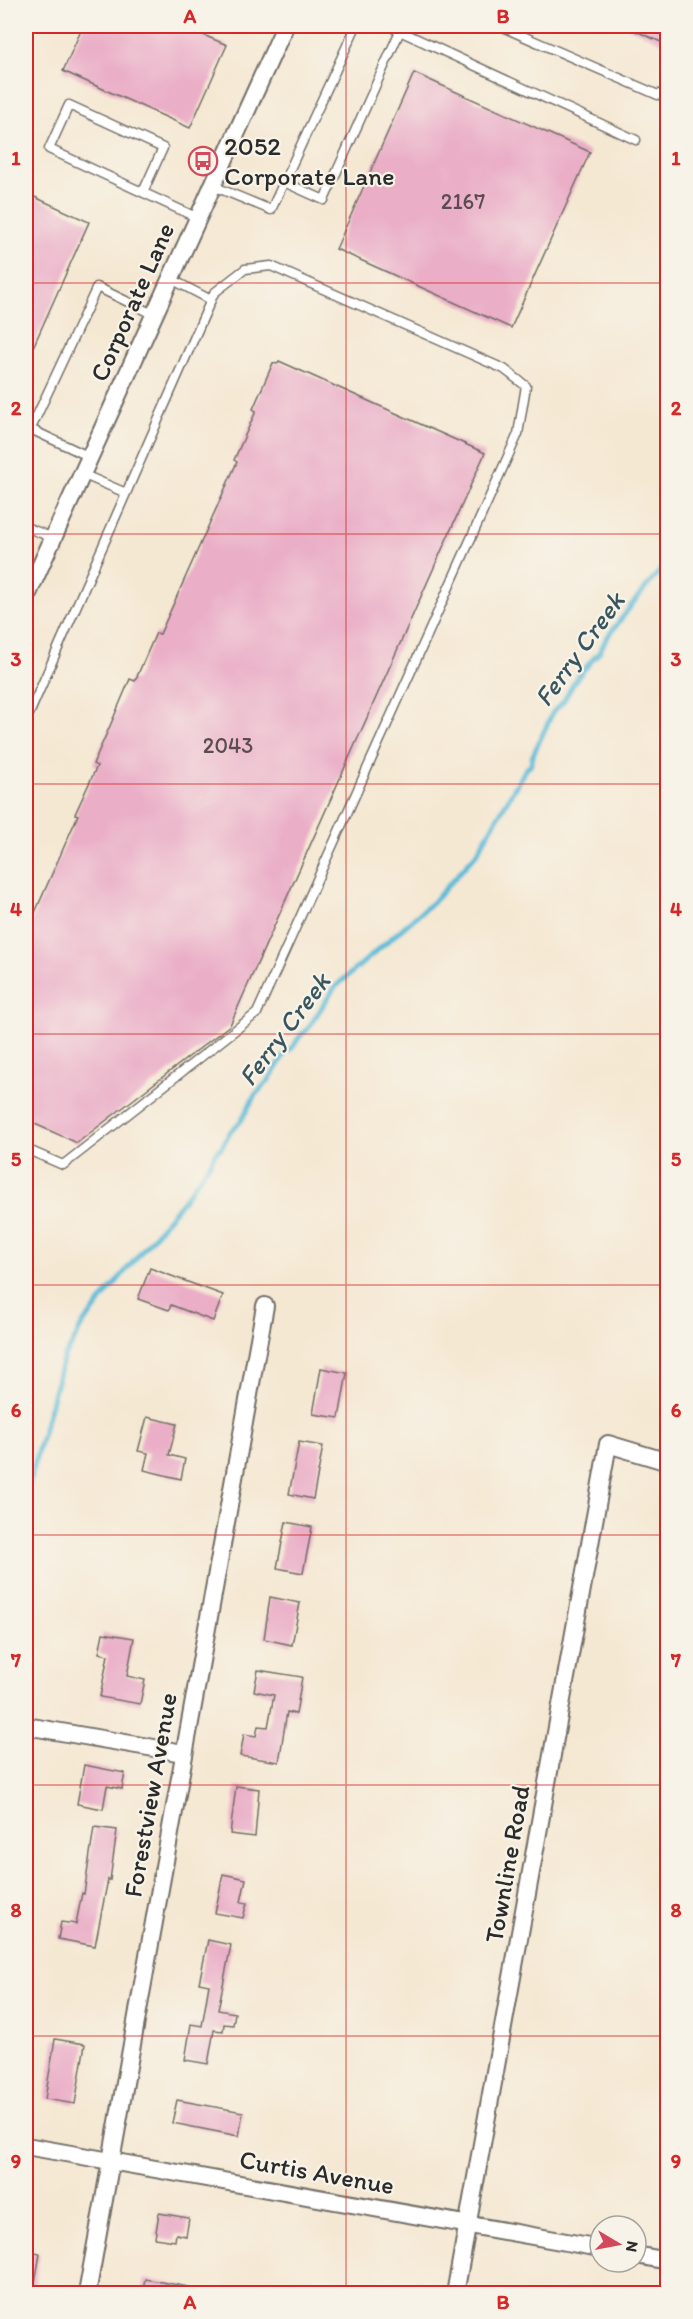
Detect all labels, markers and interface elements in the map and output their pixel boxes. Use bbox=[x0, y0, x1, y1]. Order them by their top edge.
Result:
text: A bbox=[183, 4, 197, 28]
text: B bbox=[497, 4, 510, 28]
place label: 2052 Corporate Lane bbox=[224, 130, 395, 192]
bus stop icon: 2052 Corporate Lane bbox=[187, 145, 219, 177]
text: 1 bbox=[11, 146, 21, 170]
text: 1 bbox=[671, 146, 681, 170]
house number: 2167 bbox=[441, 188, 485, 215]
street label: Corporate Lane bbox=[83, 218, 181, 386]
text: 2 bbox=[11, 396, 22, 420]
text: 2 bbox=[671, 396, 682, 420]
water label: Ferry Creek bbox=[527, 584, 633, 713]
text: 3 bbox=[11, 647, 22, 671]
text: 3 bbox=[671, 647, 682, 671]
house number: 2043 bbox=[203, 732, 253, 759]
text: 4 bbox=[10, 897, 22, 921]
text: 4 bbox=[670, 897, 682, 921]
water label: Ferry Creek bbox=[231, 964, 339, 1092]
text: 5 bbox=[11, 1147, 22, 1171]
text: 5 bbox=[671, 1147, 682, 1171]
text: 6 bbox=[11, 1398, 22, 1422]
text: 6 bbox=[671, 1398, 682, 1422]
text: 7 bbox=[10, 1648, 21, 1672]
text: 7 bbox=[670, 1648, 681, 1672]
street label: Forestview Avenue bbox=[116, 1690, 184, 1900]
street label: Townline Road bbox=[477, 1783, 537, 1945]
text: 8 bbox=[11, 1898, 22, 1922]
text: 8 bbox=[671, 1898, 682, 1922]
street label: Curtis Avenue bbox=[237, 2143, 397, 2201]
text: 9 bbox=[11, 2149, 21, 2173]
text: 9 bbox=[671, 2149, 681, 2173]
north arrow bbox=[588, 2214, 648, 2274]
text: N bbox=[622, 2240, 643, 2253]
text: A bbox=[183, 2290, 197, 2314]
text: B bbox=[497, 2290, 510, 2314]

